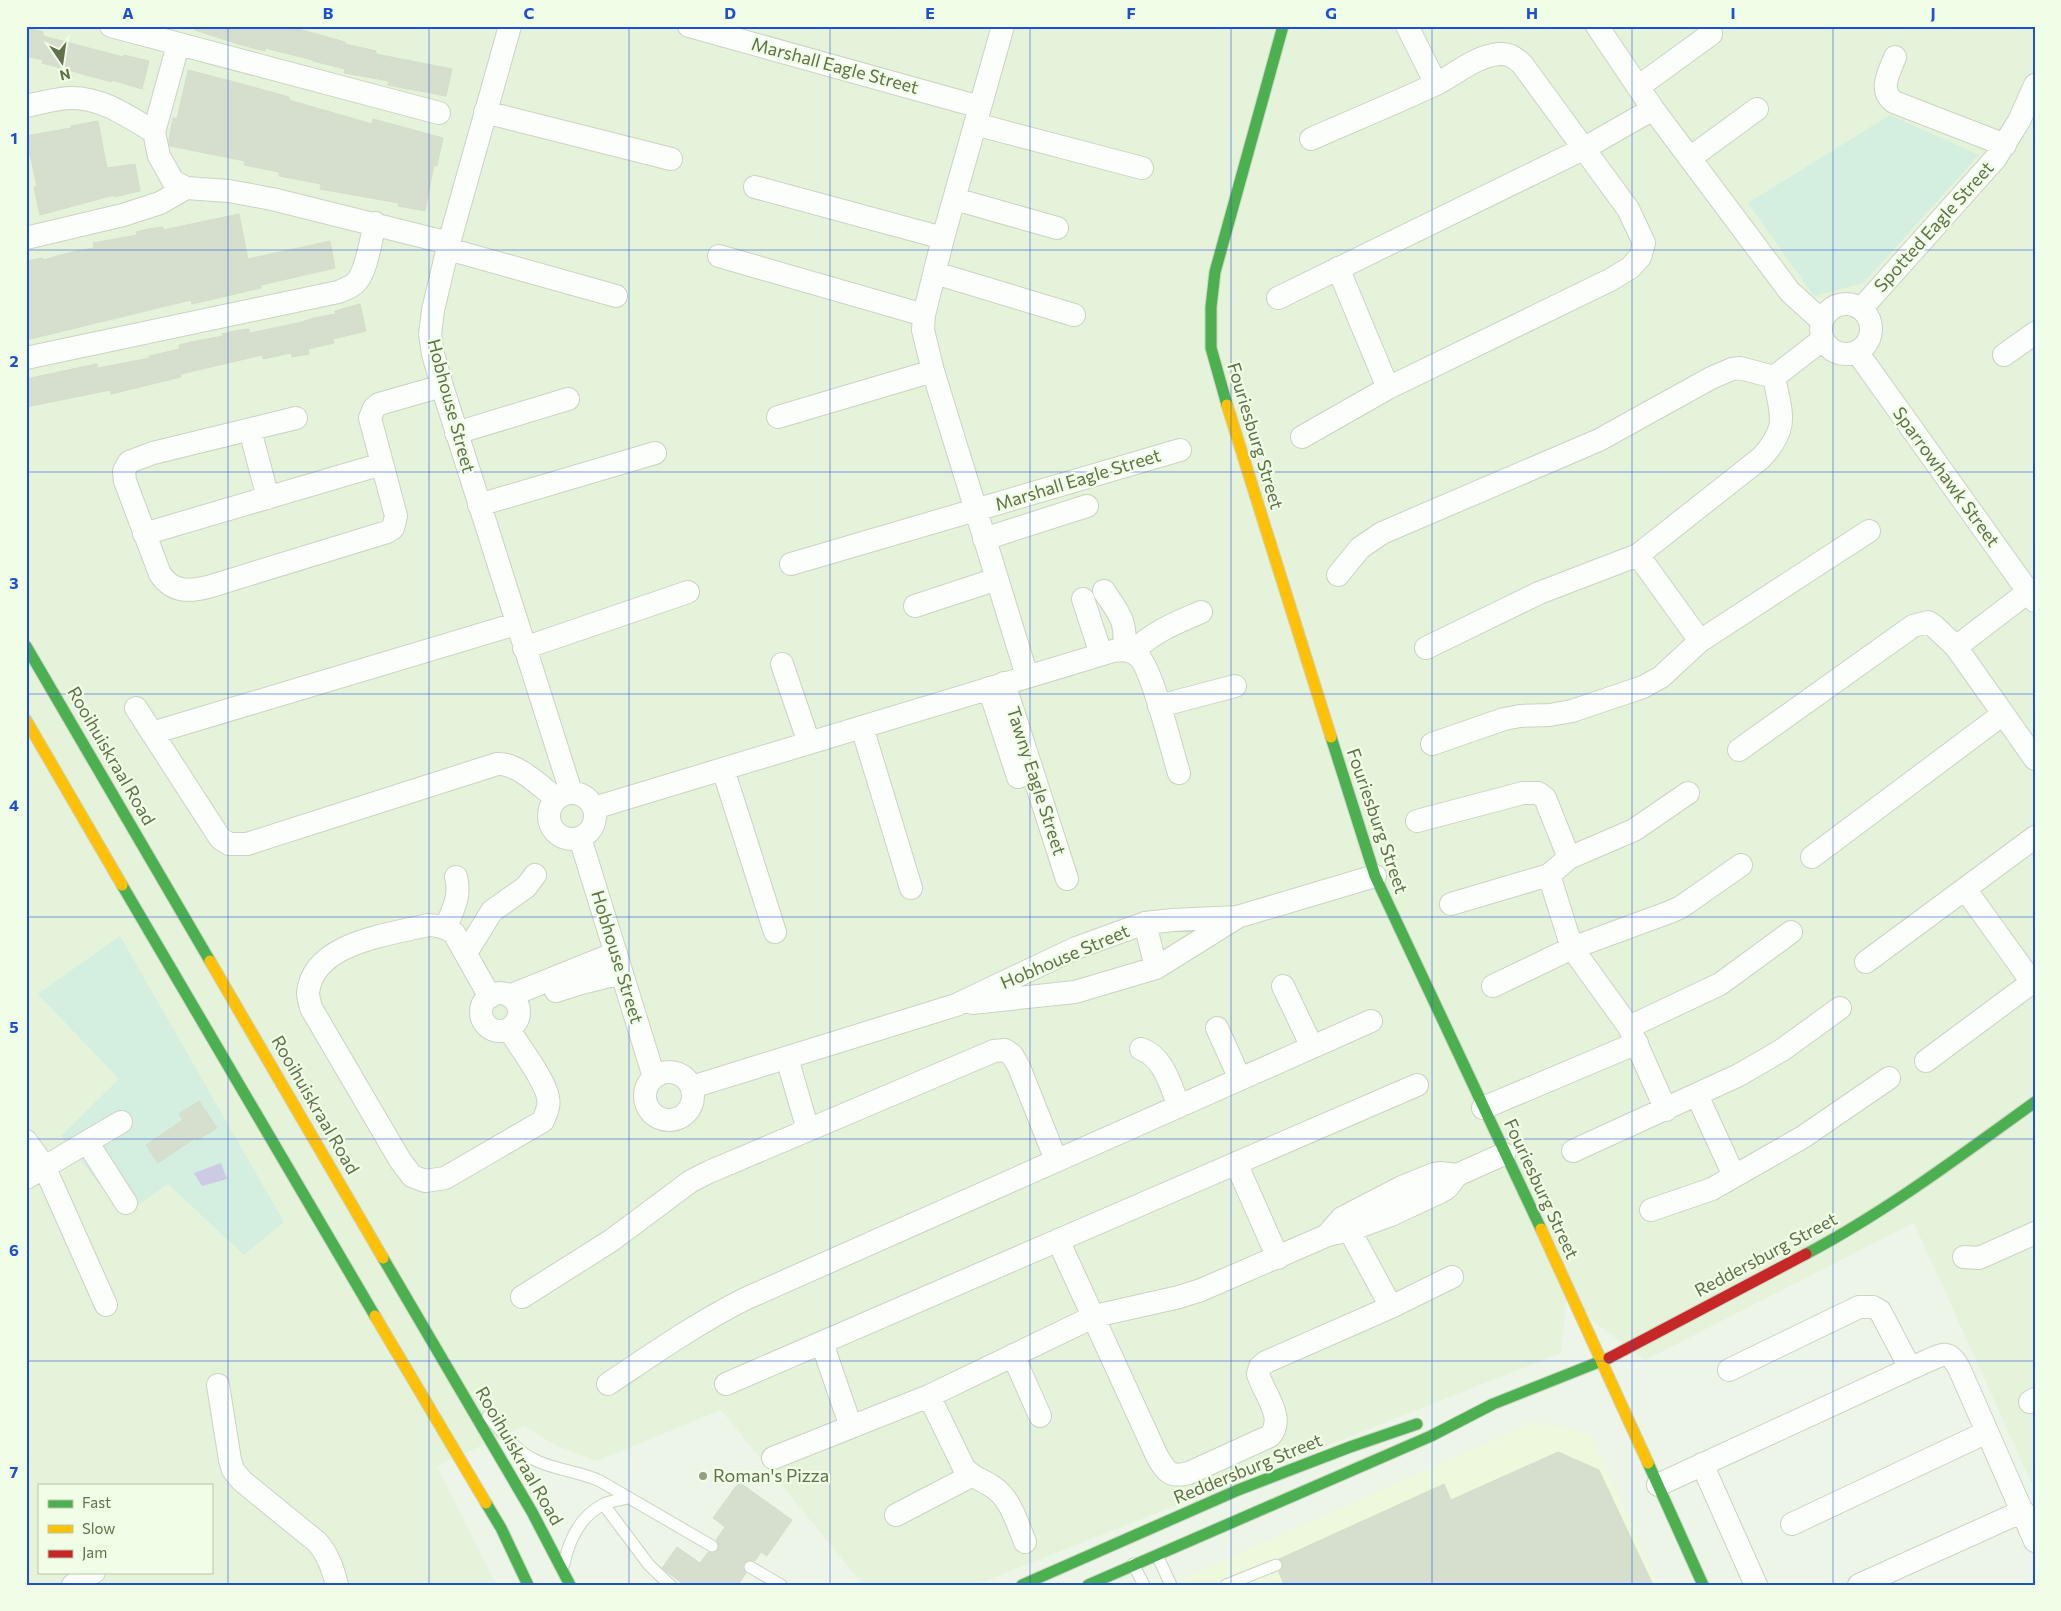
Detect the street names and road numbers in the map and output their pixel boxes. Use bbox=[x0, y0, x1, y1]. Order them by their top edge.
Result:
street label: Marshall Eagle Street bbox=[749, 32, 921, 98]
street label: Spotted Eagle Street bbox=[1869, 157, 1998, 296]
street label: Hobhouse Street bbox=[423, 336, 480, 475]
street label: Fouriesburg Street bbox=[1223, 360, 1289, 512]
street label: Sparrowhawk Street bbox=[1889, 402, 2005, 551]
street label: Marshall Eagle Street bbox=[992, 443, 1163, 515]
street label: Rooihuiskraal Road bbox=[63, 682, 161, 829]
street label: Tawny Eagle Street bbox=[1003, 704, 1071, 858]
street label: Fouriesburg Street bbox=[1343, 745, 1413, 896]
street label: Hobhouse Street bbox=[587, 887, 649, 1026]
street label: Hobhouse Street bbox=[997, 919, 1132, 993]
street label: Rooihuiskraal Road bbox=[267, 1031, 365, 1178]
street label: Fouriesburg Street bbox=[1500, 1115, 1584, 1262]
street label: Reddersburg Street bbox=[1690, 1207, 1841, 1301]
street label: Rooihuiskraal Road bbox=[471, 1382, 569, 1529]
street label: Reddersburg Street bbox=[1170, 1428, 1325, 1508]

